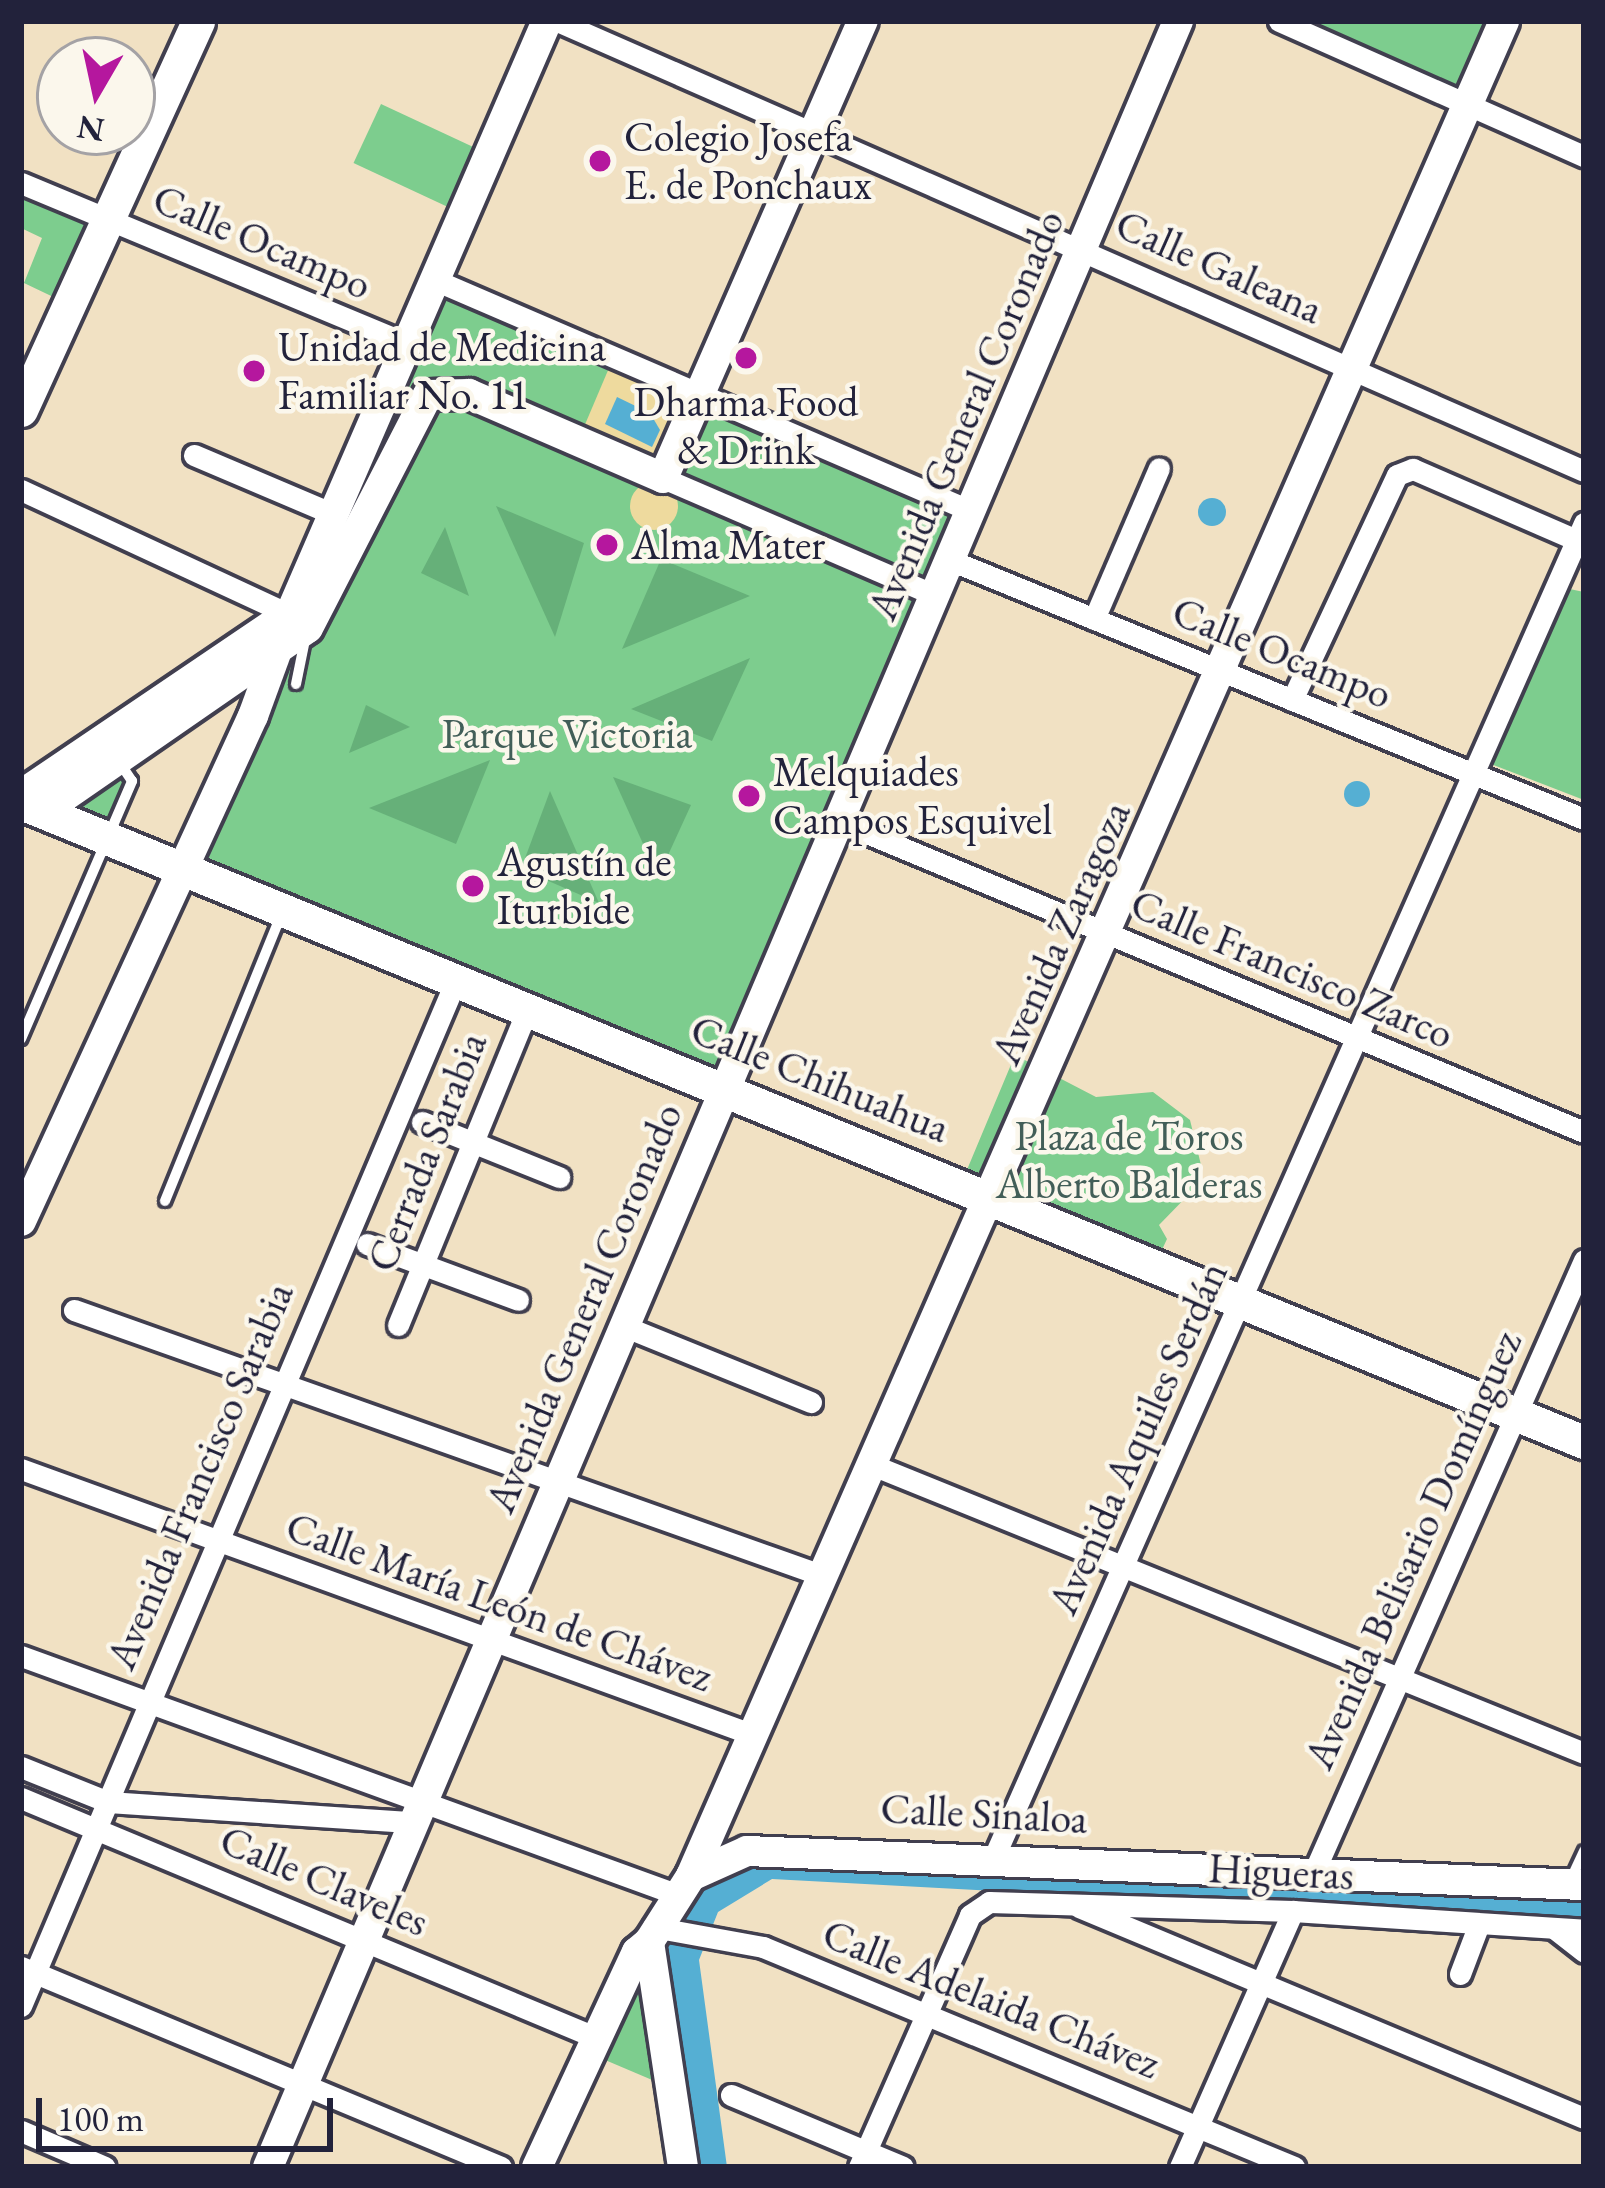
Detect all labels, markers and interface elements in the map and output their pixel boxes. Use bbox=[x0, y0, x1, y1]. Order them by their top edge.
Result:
north arrow bbox=[36, 36, 156, 156]
text: N bbox=[74, 106, 107, 152]
place label: Colegio Josefa E. de Ponchaux bbox=[624, 112, 872, 210]
marker: Colegio Josefa E. de Ponchaux bbox=[587, 148, 613, 174]
street label: Calle Ocampo bbox=[145, 173, 379, 311]
street label: Calle Galeana bbox=[1108, 199, 1330, 335]
street label: Avenida General Coronado bbox=[857, 203, 1075, 627]
place label: Unidad de Medicina Familiar No. 11 bbox=[278, 322, 606, 421]
marker: Dharma Food & Drink bbox=[733, 345, 759, 371]
marker: Unidad de Medicina Familiar No. 11 bbox=[241, 358, 267, 384]
place label: Dharma Food & Drink bbox=[634, 377, 858, 476]
place label: Alma Mater bbox=[631, 520, 825, 570]
marker: Alma Mater bbox=[594, 532, 620, 558]
street label: Calle Ocampo bbox=[1165, 586, 1399, 720]
park label: Parque Victoria bbox=[442, 709, 692, 759]
place label: Melquiades Campos Esquivel bbox=[773, 747, 1052, 846]
marker: Melquiades Campos Esquivel bbox=[736, 783, 762, 809]
street label: Avenida Zaragoza bbox=[981, 794, 1141, 1072]
place label: Agustín de Iturbide bbox=[497, 837, 672, 936]
marker: Agustín de Iturbide bbox=[460, 873, 486, 899]
street label: Calle Francisco Zarco bbox=[1123, 878, 1461, 1060]
street label: Calle Chihuahua bbox=[683, 1004, 957, 1154]
street label: Cerrada Sarabia bbox=[356, 1025, 498, 1279]
street label: Avenida General Coronado bbox=[475, 1096, 693, 1520]
park label: Plaza de Toros Alberto Balderas bbox=[995, 1111, 1263, 1210]
street label: Avenida Aquiles Serdán bbox=[1038, 1254, 1238, 1622]
street label: Avenida Francisco Sarabia bbox=[96, 1275, 304, 1677]
street label: Avenida Belisario Domínguez bbox=[1294, 1323, 1532, 1777]
street label: Calle María León de Chávez bbox=[279, 1501, 719, 1703]
street label: Calle Sinaloa bbox=[879, 1783, 1089, 1845]
street label: Calle Claveles bbox=[212, 1815, 436, 1947]
street label: Higueras bbox=[1207, 1843, 1355, 1901]
street label: Calle Adelaida Chávez bbox=[815, 1908, 1167, 2090]
scale bar bbox=[42, 2074, 339, 2148]
text: 100 m bbox=[57, 2095, 144, 2142]

